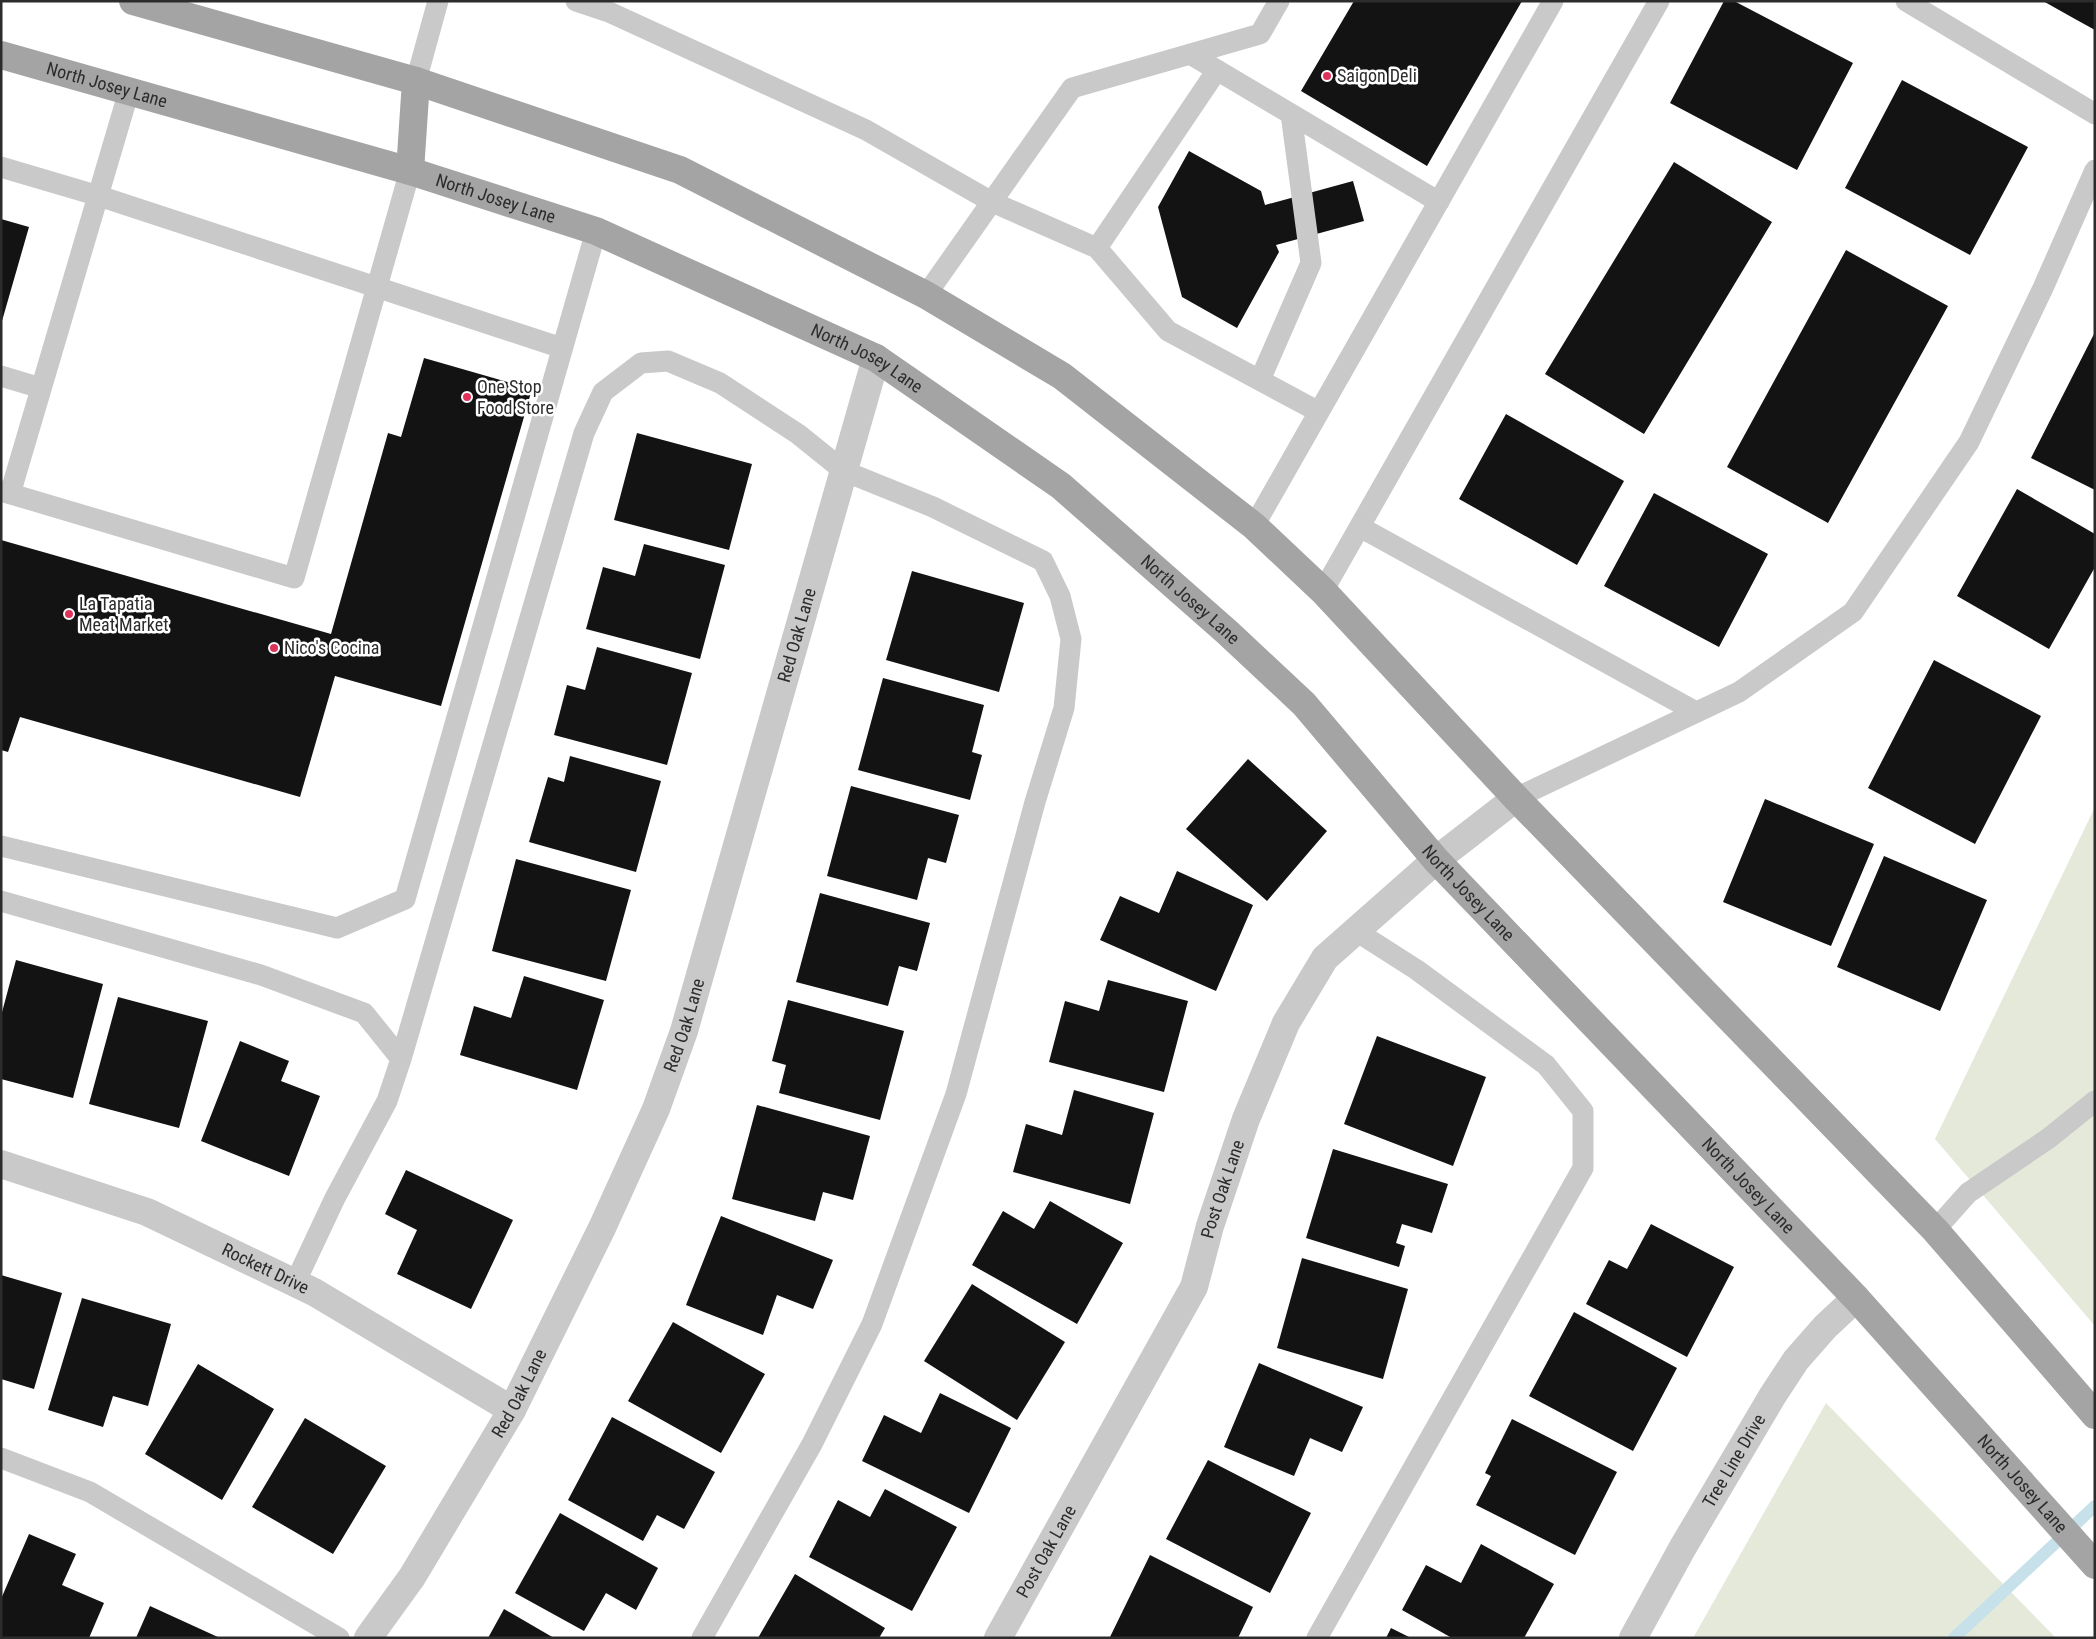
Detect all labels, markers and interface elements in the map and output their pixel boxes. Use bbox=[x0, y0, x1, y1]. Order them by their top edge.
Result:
street label: North Josey Lane bbox=[44, 57, 170, 112]
place label: Saigon Deli bbox=[1337, 65, 1417, 86]
marker: Saigon Deli bbox=[1321, 70, 1333, 82]
street label: North Josey Lane bbox=[433, 169, 558, 227]
street label: North Josey Lane bbox=[808, 319, 927, 397]
place label: One Stop Food Store bbox=[477, 376, 554, 418]
marker: One Stop Food Store bbox=[461, 391, 473, 403]
street label: North Josey Lane bbox=[1137, 550, 1244, 648]
street label: Red Oak Lane bbox=[773, 586, 820, 685]
place label: La Tapatia Meat Market bbox=[79, 593, 169, 635]
marker: La Tapatia Meat Market bbox=[63, 608, 75, 620]
place label: Nico's Cocina bbox=[284, 637, 379, 658]
marker: Nico's Cocina bbox=[268, 642, 280, 654]
street label: North Josey Lane bbox=[1418, 841, 1519, 945]
street label: Red Oak Lane bbox=[659, 976, 708, 1075]
street label: North Josey Lane bbox=[1698, 1133, 1799, 1238]
street label: Post Oak Lane bbox=[1196, 1137, 1248, 1241]
street label: Rockett Drive bbox=[219, 1238, 313, 1298]
street label: Red Oak Lane bbox=[487, 1345, 551, 1441]
street label: Tree Line Drive bbox=[1698, 1410, 1769, 1511]
street label: North Josey Lane bbox=[1973, 1430, 2072, 1537]
street label: Post Oak Lane bbox=[1012, 1501, 1080, 1601]

